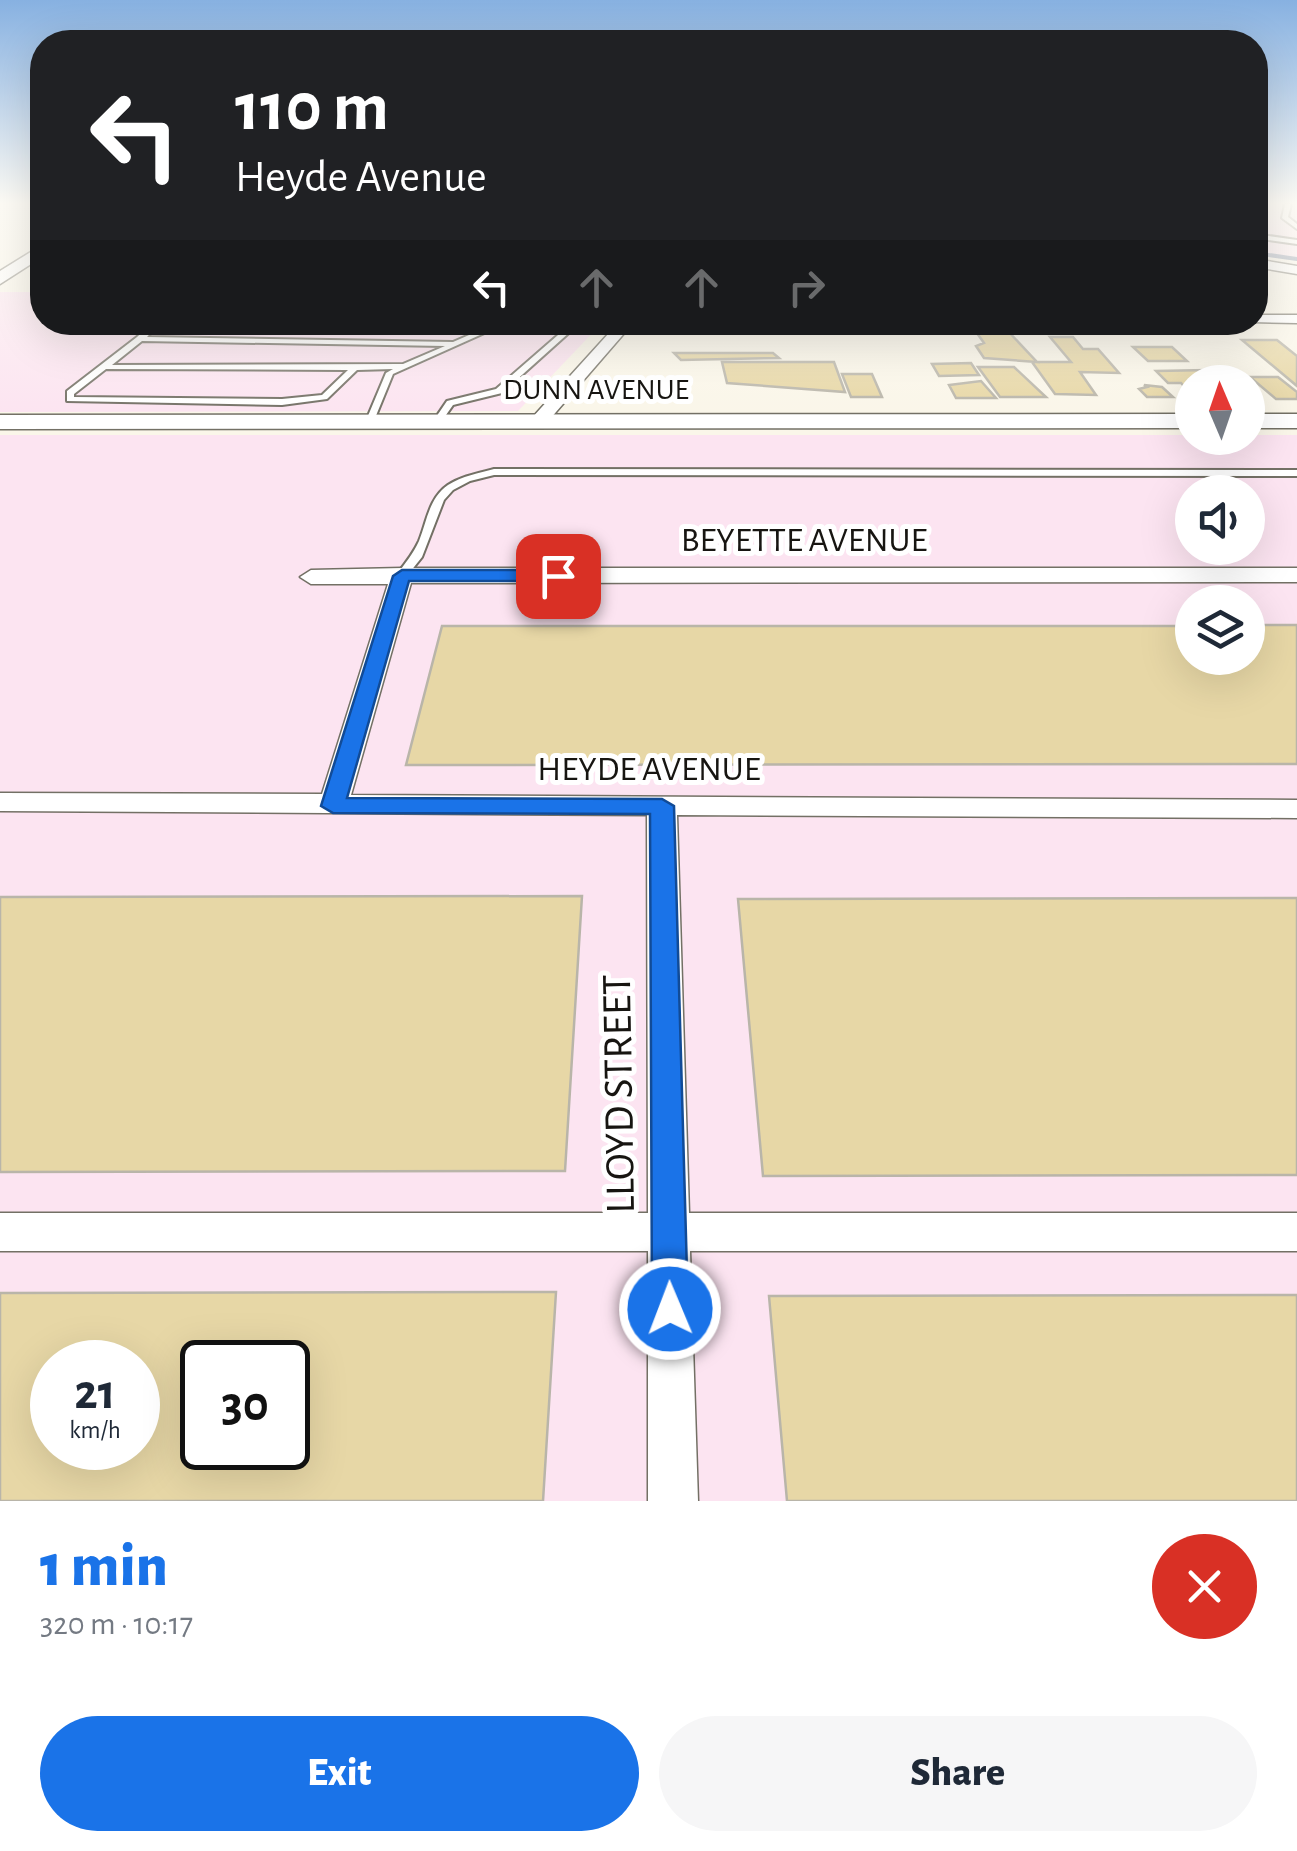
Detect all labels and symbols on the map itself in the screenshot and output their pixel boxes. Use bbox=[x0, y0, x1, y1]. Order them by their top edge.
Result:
north arrow bbox=[1175, 365, 1265, 455]
street label: DUNN AVENUE bbox=[503, 375, 689, 405]
street label: BEYETTE AVENUE bbox=[681, 523, 927, 558]
pin bbox=[516, 534, 601, 619]
street label: HEYDE AVENUE bbox=[537, 752, 761, 787]
street label: LLOYD STREET bbox=[596, 974, 642, 1214]
position arrow bbox=[618, 1257, 722, 1361]
speed limit sign: 30 bbox=[180, 1340, 310, 1470]

